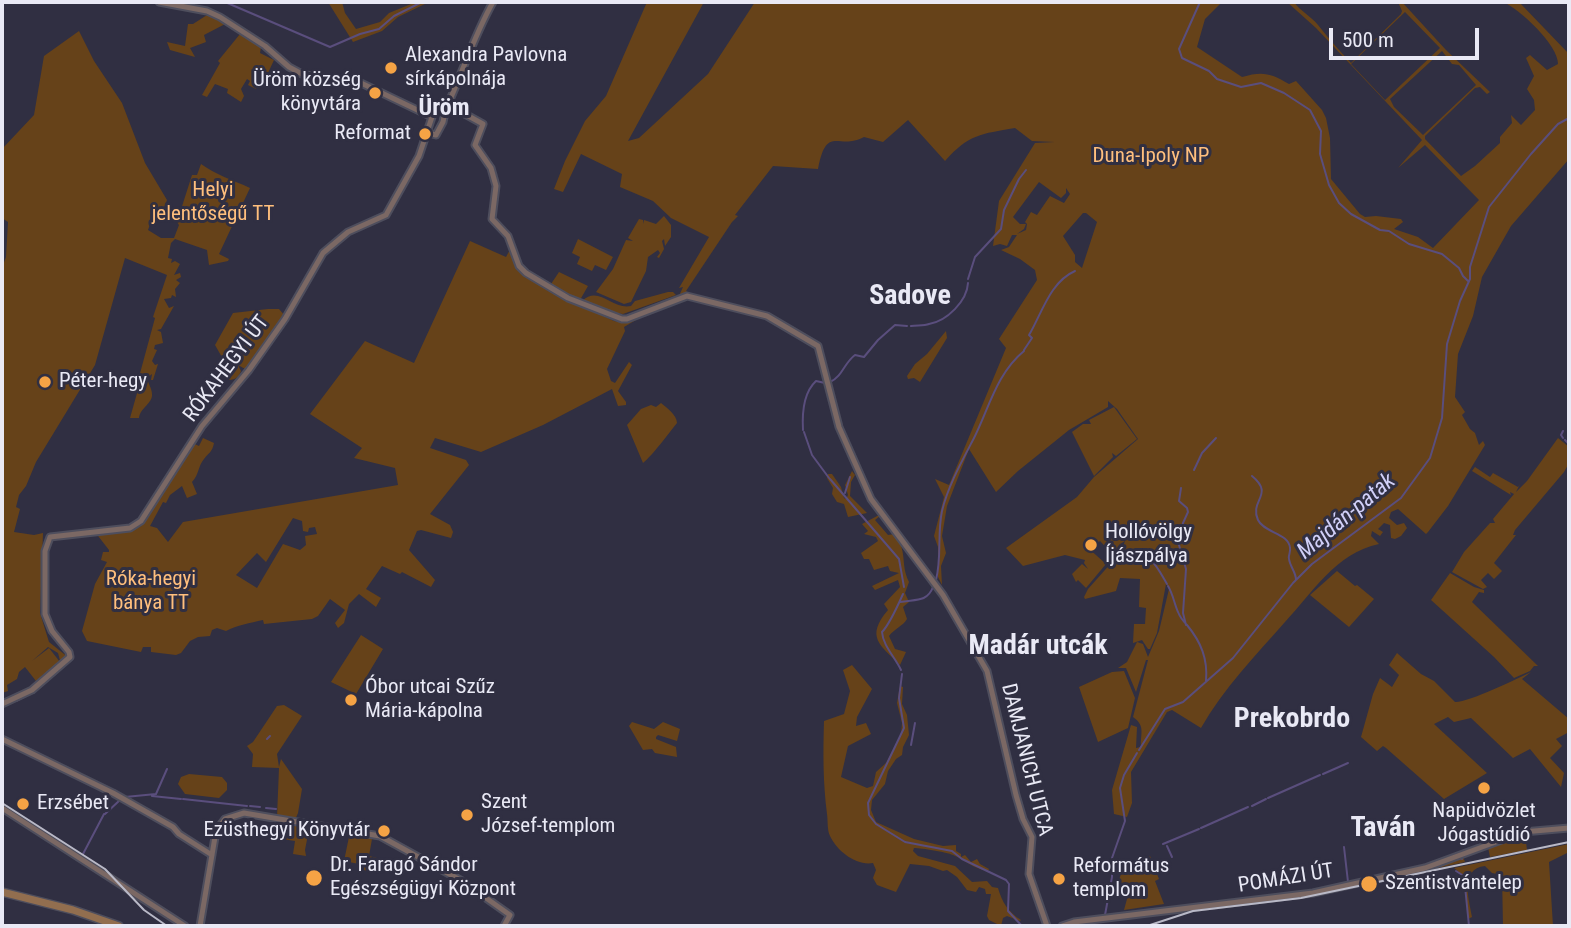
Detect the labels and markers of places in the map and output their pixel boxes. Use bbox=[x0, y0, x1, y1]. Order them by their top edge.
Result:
place label: Alexandra Pavlovna sírkápolnája bbox=[405, 43, 567, 93]
marker: Alexandra Pavlovna sírkápolnája bbox=[383, 60, 399, 76]
place label: Üröm község könyvtára bbox=[253, 68, 361, 118]
marker: Üröm község könyvtára bbox=[367, 85, 383, 101]
place label: Reformat bbox=[334, 121, 411, 147]
marker: Reformat bbox=[417, 126, 433, 142]
place label: Péter-hegy bbox=[59, 369, 147, 395]
marker: Péter-hegy bbox=[37, 374, 53, 390]
place label: Hollóvölgy Íjászpálya bbox=[1105, 520, 1192, 570]
marker: Hollóvölgy Íjászpálya bbox=[1083, 537, 1099, 553]
place label: Óbor utcai Szűz Mária-kápolna bbox=[365, 675, 495, 725]
marker: Óbor utcai Szűz Mária-kápolna bbox=[343, 692, 359, 708]
marker: Napüdvözlet Jógastúdió bbox=[1476, 780, 1492, 796]
place label: Szent József-templom bbox=[481, 790, 615, 840]
place label: Erzsébet bbox=[37, 791, 109, 817]
marker: Erzsébet bbox=[15, 796, 31, 812]
place label: Napüdvözlet Jógastúdió bbox=[1432, 799, 1536, 849]
marker: Szent József-templom bbox=[459, 807, 475, 823]
place label: Ezüsthegyi Könyvtár bbox=[203, 818, 370, 844]
marker: Ezüsthegyi Könyvtár bbox=[376, 823, 392, 839]
place label: Dr. Faragó Sándor Egészségügyi Központ bbox=[330, 853, 516, 903]
place label: Református templom bbox=[1073, 854, 1169, 904]
marker: Dr. Faragó Sándor Egészségügyi Központ bbox=[304, 868, 324, 888]
marker: Református templom bbox=[1051, 871, 1067, 887]
place label: Szentistvántelep bbox=[1385, 871, 1522, 897]
marker: Szentistvántelep bbox=[1359, 874, 1379, 894]

